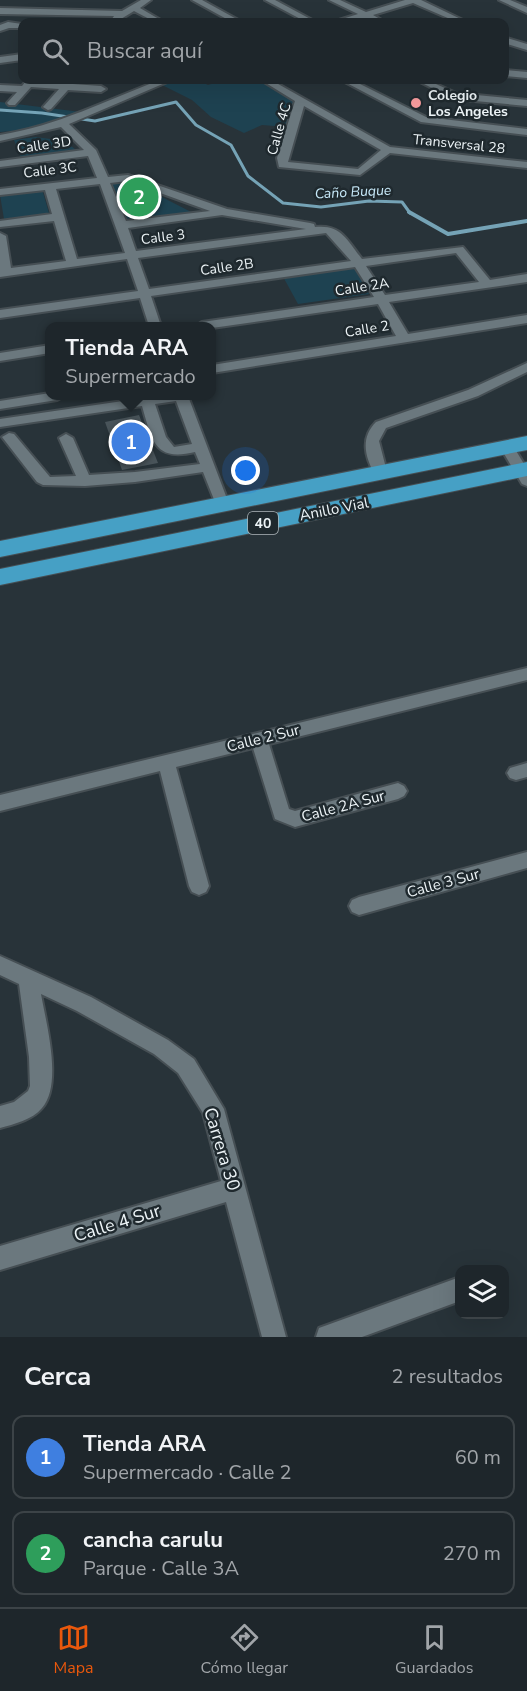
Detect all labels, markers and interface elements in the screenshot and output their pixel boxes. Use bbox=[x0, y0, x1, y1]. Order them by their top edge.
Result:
search box bbox=[18, 18, 509, 84]
icon: search bbox=[39, 35, 72, 68]
text: Buscar aquí bbox=[87, 36, 202, 66]
place label: Colegio Los Angeles bbox=[428, 86, 508, 121]
marker: Colegio Los Angeles bbox=[409, 96, 423, 110]
street label: Calle 4C bbox=[262, 101, 296, 157]
street label: Transversal 28 bbox=[412, 130, 506, 158]
street label: Calle 3D bbox=[16, 132, 72, 158]
street label: Calle 3C bbox=[22, 157, 78, 183]
pin: 2 bbox=[120, 174, 158, 220]
water label: Caño Buque bbox=[314, 180, 392, 203]
street label: Calle 3 bbox=[140, 225, 186, 249]
street label: Calle 2B bbox=[199, 254, 255, 280]
street label: Calle 2A bbox=[334, 273, 390, 301]
street label: Calle 2 bbox=[344, 316, 390, 342]
popup bbox=[45, 322, 216, 400]
text: Tienda ARA bbox=[65, 333, 188, 363]
text: Supermercado bbox=[65, 363, 196, 390]
pin: 1 bbox=[112, 420, 150, 464]
your location bbox=[231, 456, 260, 485]
street label: Anillo Vial bbox=[298, 492, 371, 526]
road number: 40 bbox=[248, 512, 278, 534]
street label: Calle 2 Sur bbox=[225, 719, 302, 757]
street label: Calle 2A Sur bbox=[299, 785, 387, 827]
street label: Calle 3 Sur bbox=[405, 864, 482, 902]
street label: Carrera 30 bbox=[198, 1104, 246, 1194]
street label: Calle 4 Sur bbox=[71, 1198, 164, 1248]
map controls bbox=[455, 1265, 509, 1319]
button: layers bbox=[455, 1265, 509, 1319]
text: Cerca bbox=[24, 1359, 91, 1394]
text: 2 resultados bbox=[392, 1363, 503, 1390]
text: Tienda ARA bbox=[83, 1429, 206, 1459]
text: 1 bbox=[40, 1444, 52, 1471]
text: 60 m bbox=[455, 1444, 501, 1471]
text: Supermercado · Calle 2 bbox=[83, 1459, 291, 1486]
text: cancha carulu bbox=[83, 1525, 223, 1555]
text: 2 bbox=[40, 1540, 52, 1567]
text: 270 m bbox=[443, 1540, 501, 1567]
text: Parque · Calle 3A bbox=[83, 1555, 239, 1582]
tab: Mapa bbox=[54, 1621, 94, 1679]
tab: Cómo llegar bbox=[201, 1621, 288, 1679]
tab: Guardados bbox=[395, 1621, 473, 1679]

